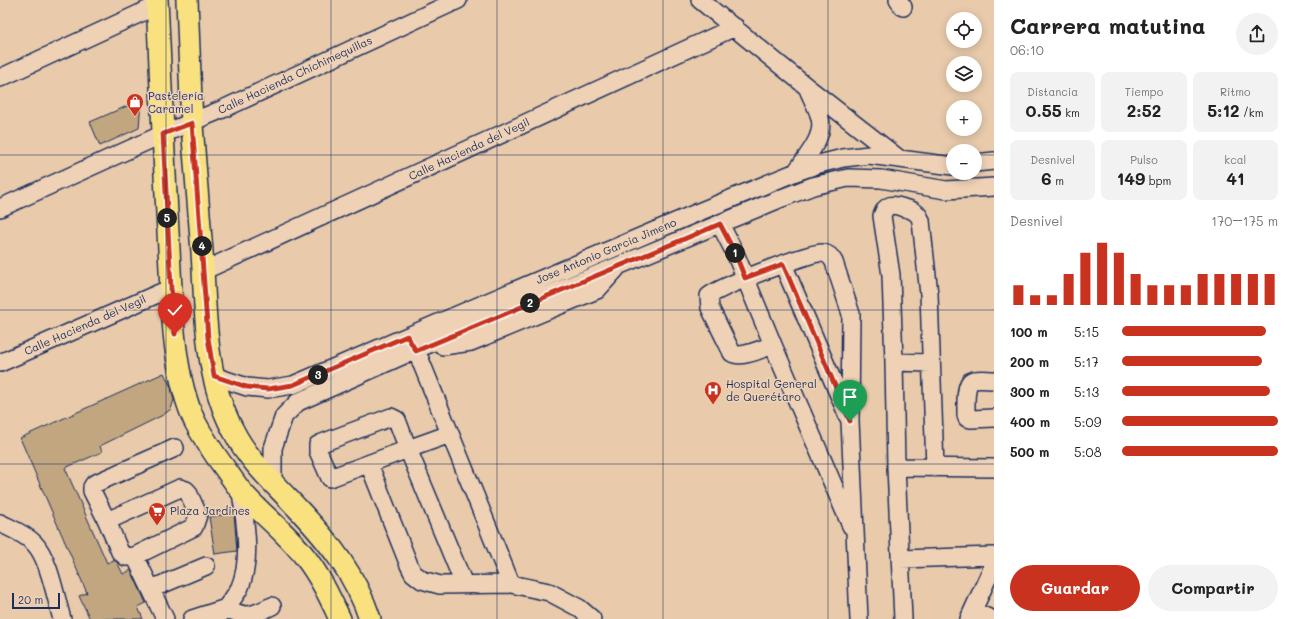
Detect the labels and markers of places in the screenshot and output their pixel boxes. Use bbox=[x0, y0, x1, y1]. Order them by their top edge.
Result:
place label: Pastelería Caramel bbox=[148, 88, 204, 116]
shop icon: Pastelería Caramel bbox=[125, 92, 145, 117]
pin: 5 bbox=[157, 208, 177, 228]
pin: 4 bbox=[192, 236, 212, 256]
pin: 1 bbox=[725, 243, 745, 263]
pin bbox=[158, 293, 192, 334]
pin: 2 bbox=[520, 293, 540, 313]
pin: 3 bbox=[308, 365, 328, 385]
place label: Hospital General de Querétaro bbox=[726, 376, 817, 404]
hospital icon: Hospital General de Querétaro bbox=[703, 380, 723, 405]
pin bbox=[833, 380, 867, 421]
supermarket icon: Plaza Jardines bbox=[147, 501, 167, 526]
place label: Plaza Jardines bbox=[170, 503, 250, 518]

